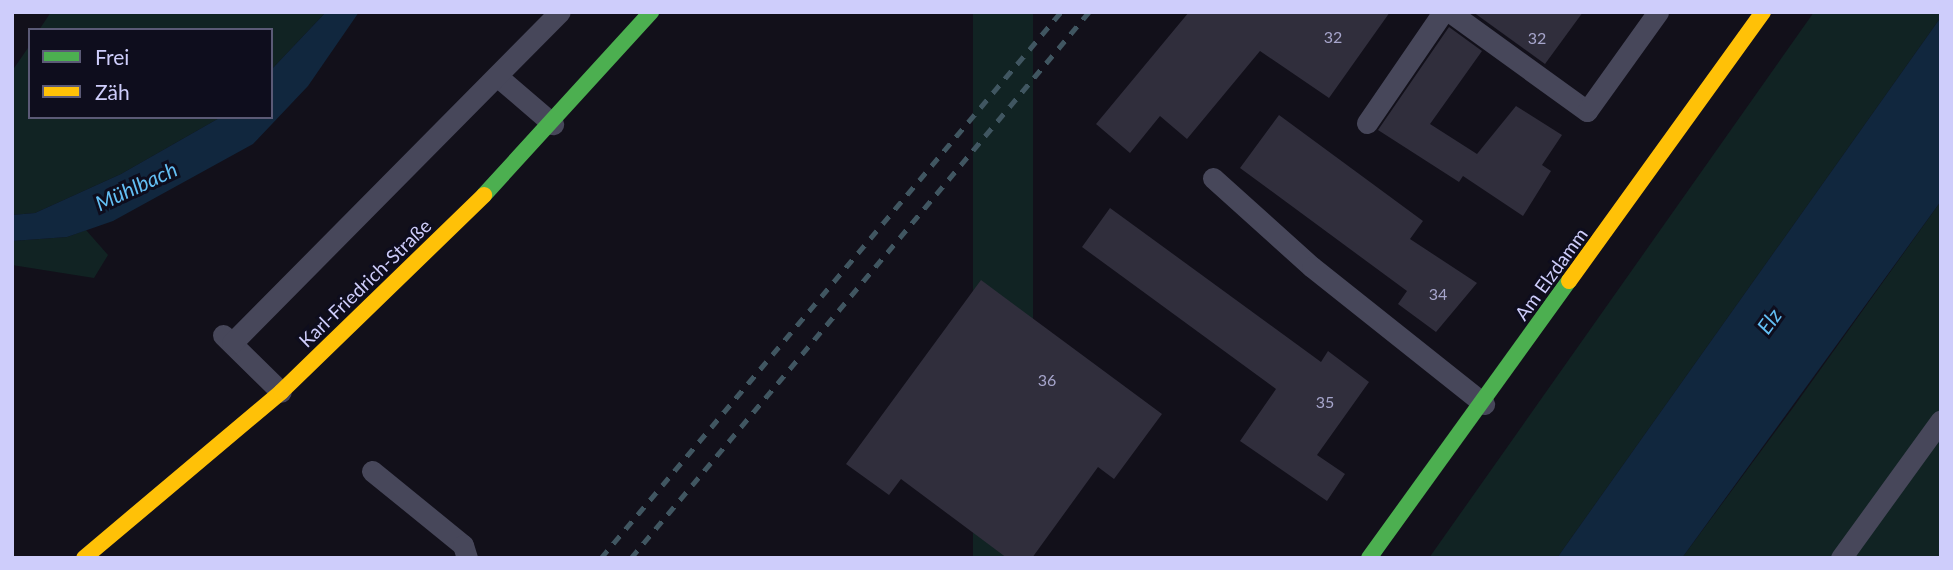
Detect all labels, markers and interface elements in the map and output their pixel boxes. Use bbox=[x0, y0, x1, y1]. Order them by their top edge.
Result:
house number: 32 bbox=[1324, 27, 1342, 47]
legend bbox=[28, 28, 273, 119]
house number: 32 bbox=[1528, 28, 1546, 48]
text: Frei bbox=[95, 44, 129, 69]
text: Zäh bbox=[95, 79, 130, 104]
water label: Mühlbach bbox=[91, 156, 181, 216]
street label: Karl-Friedrich-Straße bbox=[294, 214, 436, 352]
street label: Am Elzdamm bbox=[1510, 223, 1592, 325]
house number: 34 bbox=[1429, 284, 1447, 304]
water label: Elz bbox=[1752, 304, 1786, 338]
house number: 36 bbox=[1038, 370, 1056, 390]
house number: 35 bbox=[1316, 392, 1334, 412]

